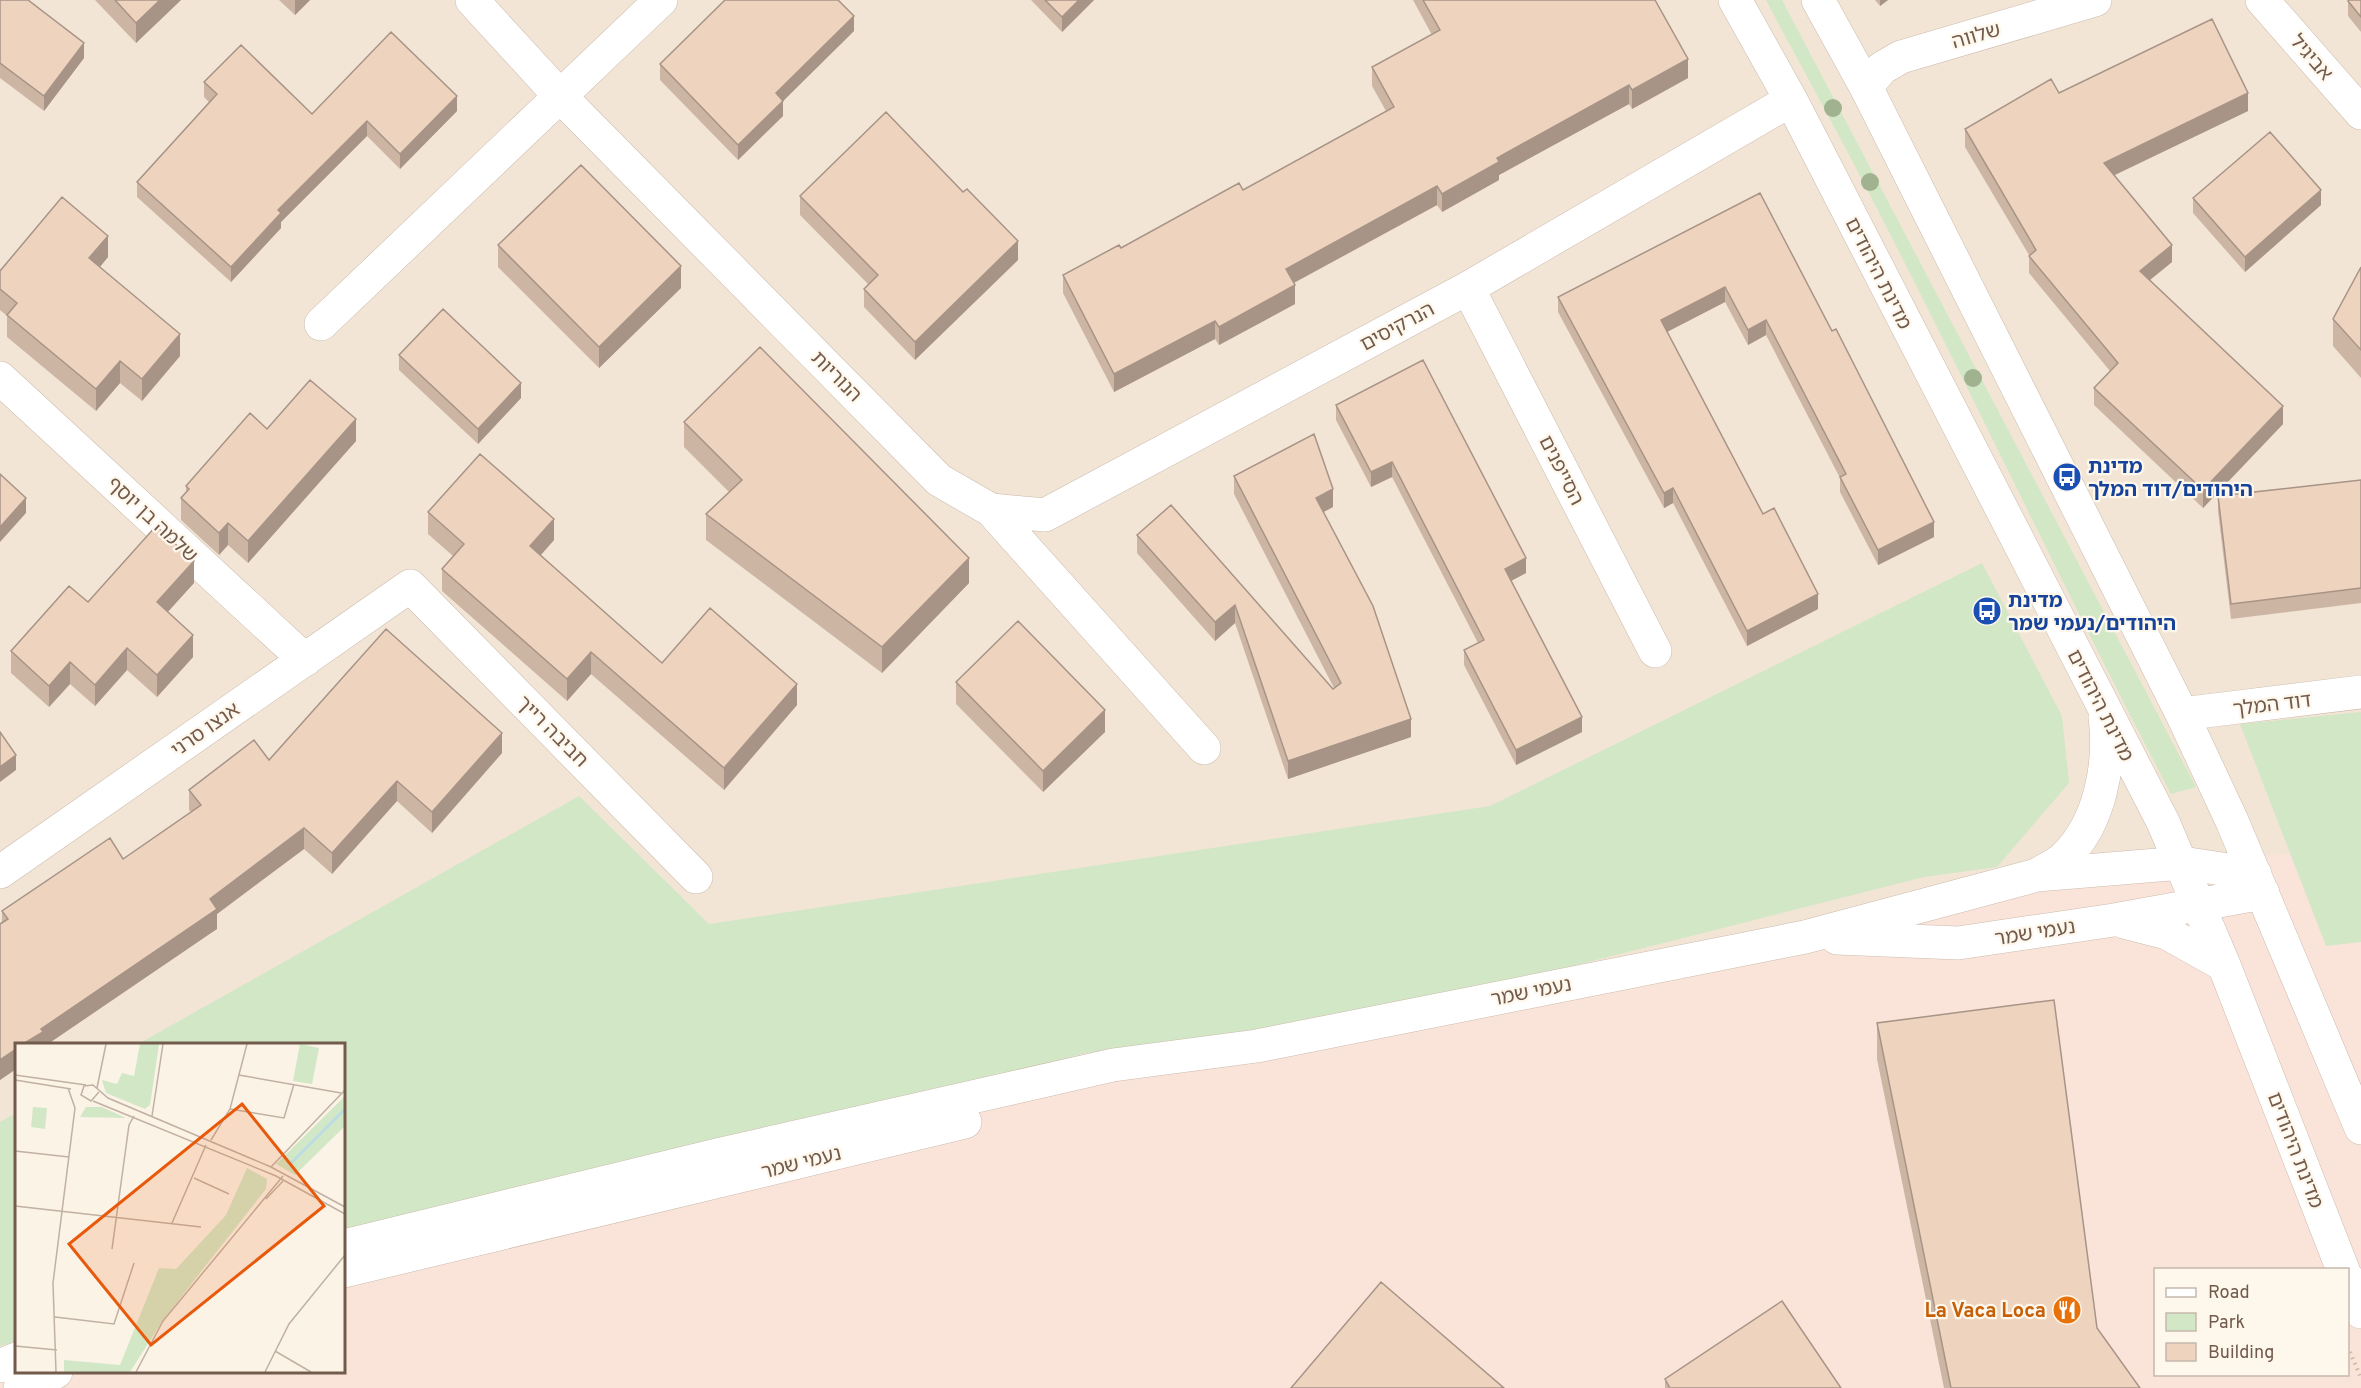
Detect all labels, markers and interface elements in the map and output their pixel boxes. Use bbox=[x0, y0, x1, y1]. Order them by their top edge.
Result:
street label: שלווה bbox=[1949, 18, 2004, 56]
street label: אביגיל bbox=[2283, 30, 2338, 87]
street label: מדינת היהודים bbox=[1838, 214, 1917, 334]
street label: הנרקיסים bbox=[1356, 297, 1440, 358]
street label: הנוריות bbox=[804, 346, 867, 409]
street label: הסייפנים bbox=[1532, 432, 1589, 510]
place label: מדינת היהודים/דוד המלך bbox=[2088, 455, 2253, 504]
bus stop icon: מדינת היהודים/דוד המלך bbox=[2051, 461, 2083, 493]
street label: שלמה בן יוסף bbox=[101, 472, 202, 569]
place label: מדינת היהודים/נעמי שמר bbox=[2008, 589, 2176, 638]
bus stop icon: מדינת היהודים/נעמי שמר bbox=[1971, 595, 2003, 627]
street label: מדינת היהודים bbox=[2060, 646, 2139, 766]
street label: דוד המלך bbox=[2232, 688, 2313, 724]
street label: חביבה רייך bbox=[510, 691, 593, 774]
street label: אנצו סרני bbox=[167, 698, 246, 764]
street label: נעמי שמר bbox=[1993, 915, 2078, 953]
street label: נעמי שמר bbox=[1489, 972, 1574, 1013]
inset map bbox=[15, 1043, 345, 1373]
street label: מדינת היהודים bbox=[2260, 1089, 2328, 1212]
street label: נעמי שמר bbox=[759, 1141, 844, 1186]
legend bbox=[2154, 1268, 2349, 1376]
text: Road bbox=[2208, 1282, 2250, 1305]
restaurant icon: La Vaca Loca bbox=[2051, 1294, 2083, 1326]
place label: La Vaca Loca bbox=[1924, 1299, 2046, 1325]
text: Park bbox=[2208, 1312, 2245, 1335]
text: Building bbox=[2208, 1342, 2274, 1365]

